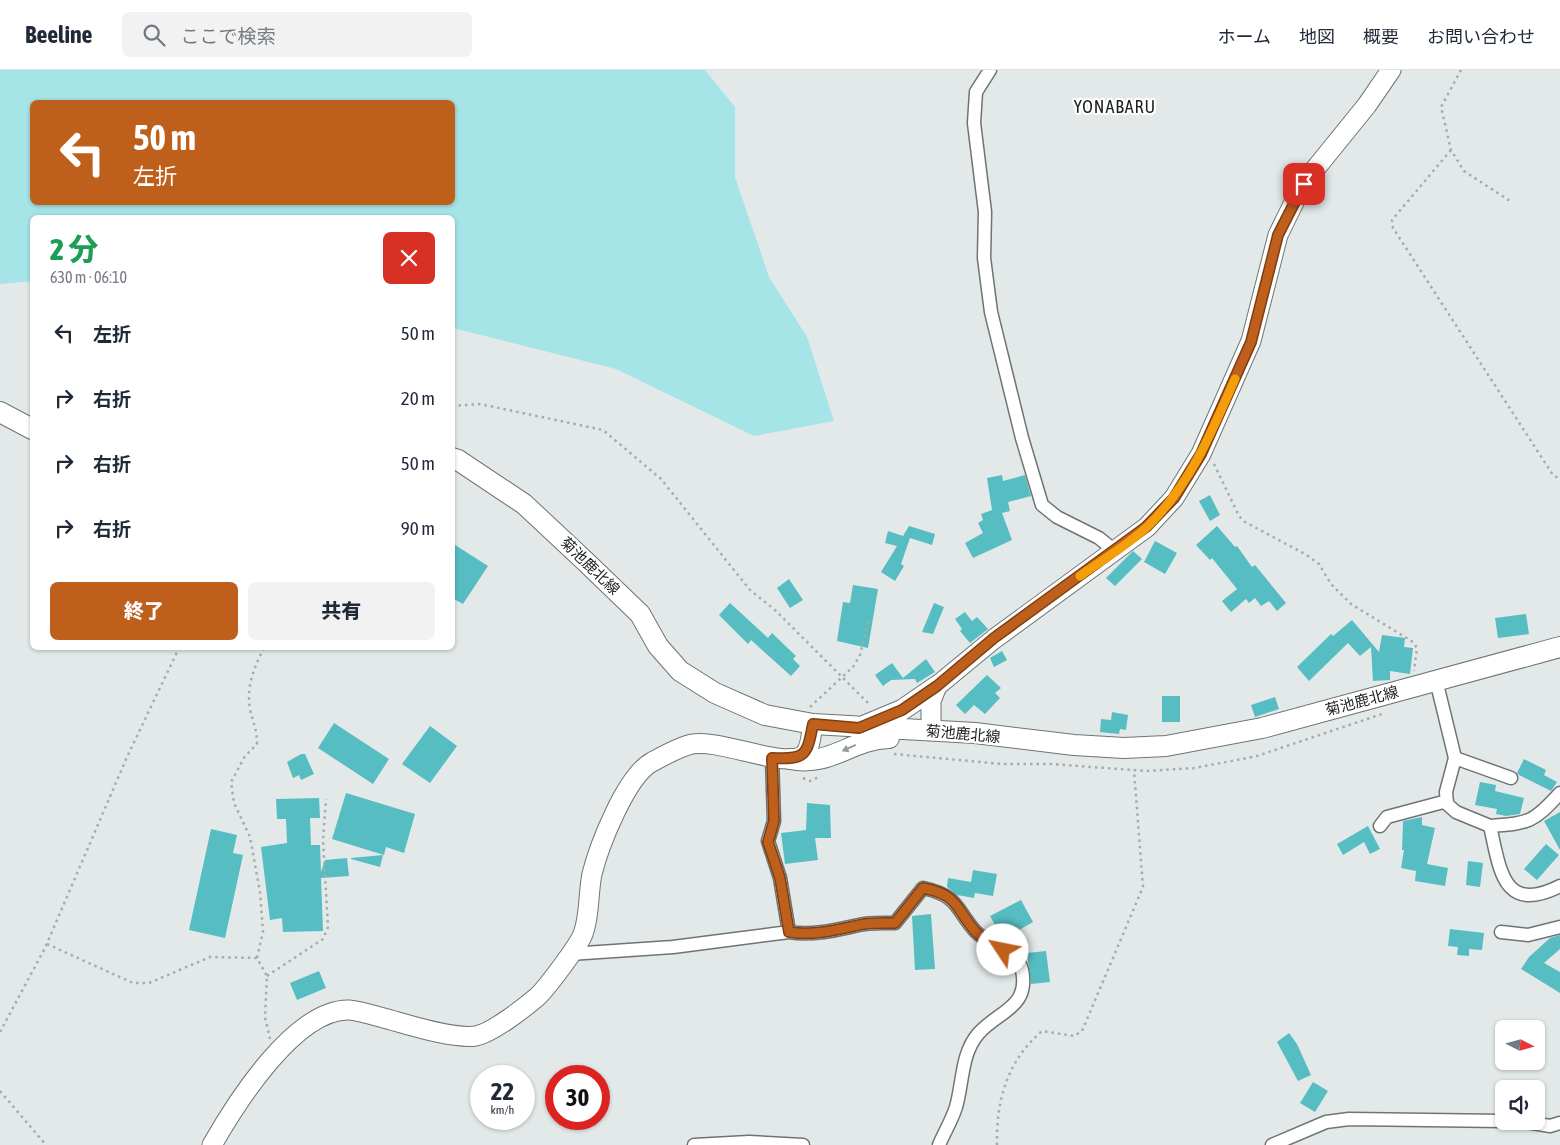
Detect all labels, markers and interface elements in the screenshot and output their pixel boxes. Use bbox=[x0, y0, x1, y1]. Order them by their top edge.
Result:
search box bbox=[122, 12, 472, 57]
text: Beeline bbox=[25, 21, 92, 48]
icon: search bbox=[140, 21, 168, 49]
text: ここで検索 bbox=[180, 25, 275, 47]
text: ホーム bbox=[1218, 26, 1271, 47]
text: 地図 bbox=[1299, 26, 1335, 47]
text: 概要 bbox=[1363, 26, 1399, 47]
text: お問い合わせ bbox=[1427, 26, 1535, 47]
district label: YONABARU bbox=[1074, 96, 1156, 117]
text: 50 m bbox=[133, 117, 196, 157]
icon: left bbox=[50, 120, 115, 185]
text: 左折 bbox=[133, 163, 177, 189]
pin bbox=[1283, 163, 1325, 205]
icon: arrive bbox=[1290, 170, 1318, 198]
text: 2 分 bbox=[50, 232, 98, 266]
button: close bbox=[383, 232, 435, 284]
text: 630 m · 06:10 bbox=[50, 268, 127, 286]
icon: left bbox=[50, 319, 78, 347]
text: 50 m bbox=[401, 322, 435, 344]
text: 左折 bbox=[93, 323, 131, 345]
icon: right bbox=[50, 384, 78, 412]
text: 20 m bbox=[401, 387, 435, 409]
text: 右折 bbox=[93, 388, 131, 410]
icon: right bbox=[50, 449, 78, 477]
text: 50 m bbox=[401, 452, 435, 474]
text: 右折 bbox=[93, 453, 131, 475]
icon: right bbox=[50, 514, 78, 542]
text: 90 m bbox=[401, 517, 435, 539]
text: 右折 bbox=[93, 518, 131, 540]
street label: 菊池鹿北線 bbox=[557, 533, 623, 598]
button: 終了 bbox=[50, 582, 238, 640]
button: 共有 bbox=[248, 582, 435, 640]
street label: 菊池鹿北線 bbox=[1323, 683, 1400, 718]
street label: 菊池鹿北線 bbox=[925, 722, 1001, 745]
one-way arrow bbox=[842, 745, 856, 753]
position arrow bbox=[976, 923, 1028, 975]
north arrow bbox=[1495, 1020, 1545, 1070]
map controls bbox=[1495, 1020, 1545, 1130]
speed limit sign: 30 bbox=[545, 1065, 610, 1130]
text: 22 bbox=[491, 1077, 514, 1105]
button: sound bbox=[1495, 1080, 1545, 1130]
text: km/h bbox=[491, 1103, 514, 1117]

